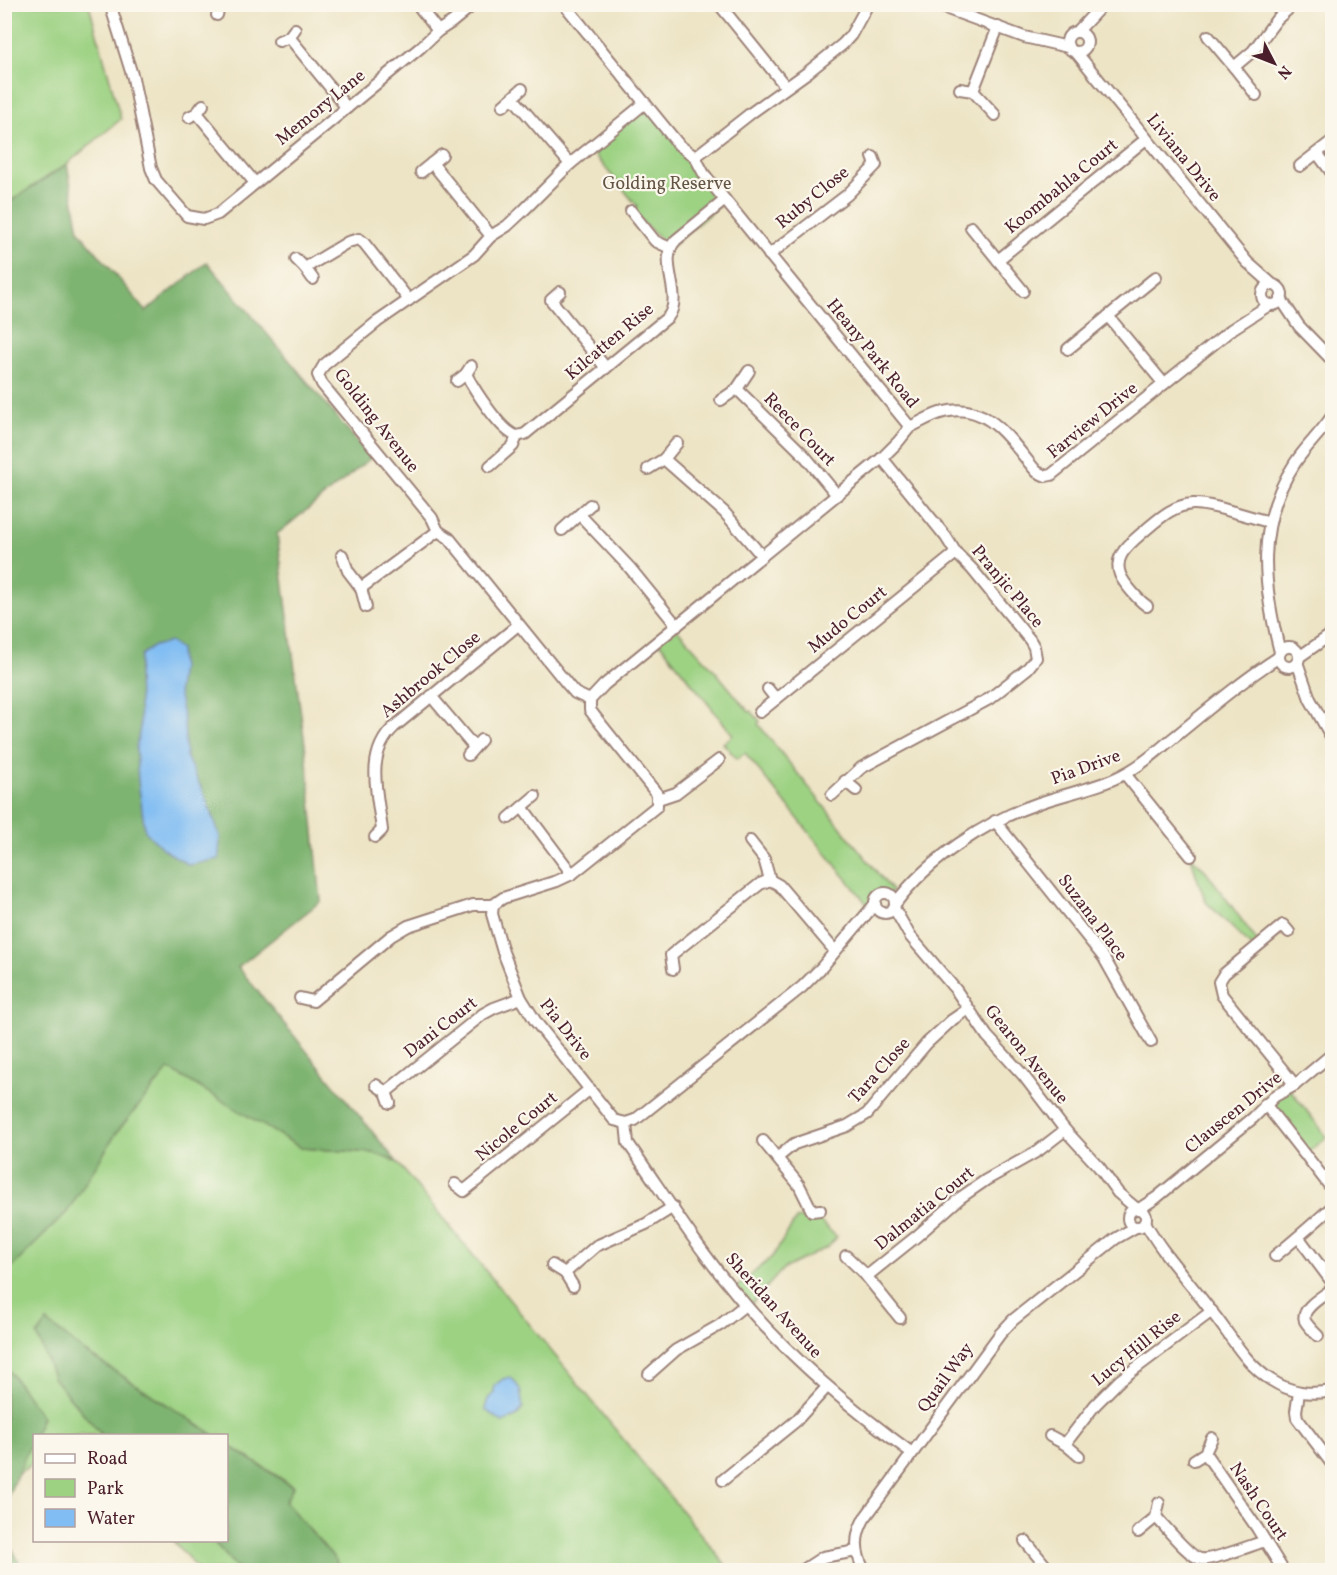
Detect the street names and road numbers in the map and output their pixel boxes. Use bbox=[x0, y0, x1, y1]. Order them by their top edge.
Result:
street label: Memory Lane bbox=[271, 64, 371, 152]
street label: Liviana Drive bbox=[1140, 109, 1226, 207]
street label: Koombahla Court bbox=[1000, 133, 1124, 241]
street label: Ruby Close bbox=[771, 161, 855, 235]
street label: Heany Park Road bbox=[820, 294, 924, 414]
street label: Kilcatten Rise bbox=[560, 297, 660, 387]
street label: Golding Avenue bbox=[327, 364, 425, 478]
street label: Farview Drive bbox=[1042, 377, 1144, 465]
street label: Reece Court bbox=[757, 387, 841, 473]
street label: Pranjic Place bbox=[965, 540, 1049, 634]
street label: Mudo Court bbox=[803, 580, 893, 660]
street label: Ashbrook Close bbox=[376, 626, 486, 724]
street label: Pia Drive bbox=[1048, 744, 1124, 792]
street label: Suzana Place bbox=[1051, 869, 1133, 967]
street label: Dani Court bbox=[399, 991, 483, 1065]
street label: Pia Drive bbox=[533, 994, 597, 1066]
street label: Gearon Avenue bbox=[978, 1000, 1074, 1110]
street label: Tara Close bbox=[843, 1032, 917, 1110]
street label: Clauscen Drive bbox=[1180, 1066, 1288, 1160]
street label: Nicole Court bbox=[471, 1086, 563, 1168]
street label: Dalmatia Court bbox=[870, 1161, 980, 1257]
street label: Sheridan Avenue bbox=[719, 1248, 827, 1364]
street label: Lucy Hill Rise bbox=[1087, 1305, 1187, 1393]
street label: Quail Way bbox=[912, 1338, 980, 1418]
street label: Nash Court bbox=[1223, 1458, 1293, 1546]

